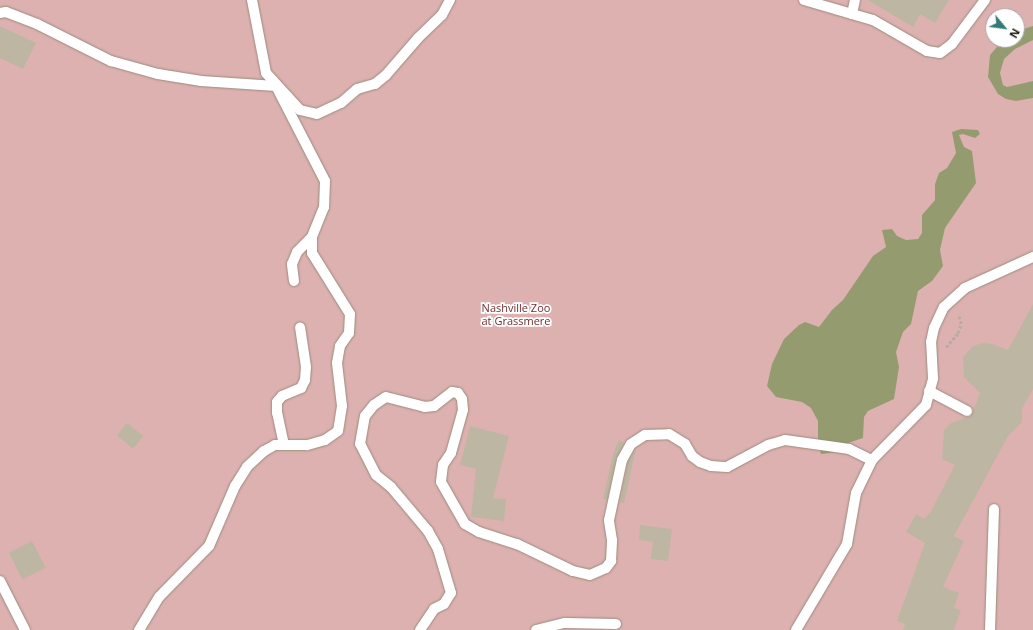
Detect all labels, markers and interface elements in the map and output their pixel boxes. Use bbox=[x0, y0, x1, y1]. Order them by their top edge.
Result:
north arrow bbox=[985, 8, 1025, 48]
text: N bbox=[1006, 26, 1024, 41]
park label: Nashville Zoo at Grassmere bbox=[481, 302, 551, 328]

